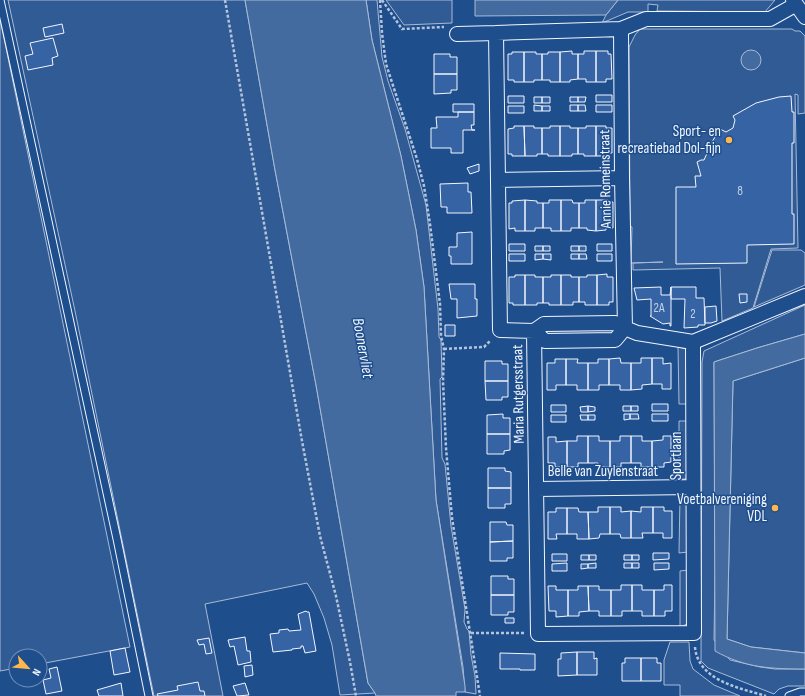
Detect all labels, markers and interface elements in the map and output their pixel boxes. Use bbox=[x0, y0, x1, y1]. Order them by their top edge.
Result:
place label: Sport- en recreatiebad Dol-fijn bbox=[618, 122, 721, 158]
street label: Annie Romeinstraat bbox=[595, 129, 616, 230]
marker: Sport- en recreatiebad Dol-fijn bbox=[724, 135, 734, 145]
house number: 8 bbox=[737, 183, 743, 199]
house number: 2A bbox=[654, 300, 665, 316]
house number: 2 bbox=[690, 306, 696, 322]
water label: Boonervliet bbox=[348, 317, 377, 381]
street label: Maria Rutgersstraat bbox=[508, 344, 529, 444]
street label: Sportlaan bbox=[667, 432, 686, 480]
street label: Belle van Zuylenstraat bbox=[548, 462, 659, 481]
place label: Voetbalvereniging VDL bbox=[677, 490, 767, 526]
marker: Voetbalvereniging VDL bbox=[770, 503, 780, 513]
north arrow bbox=[8, 648, 48, 688]
text: N bbox=[29, 667, 44, 678]

